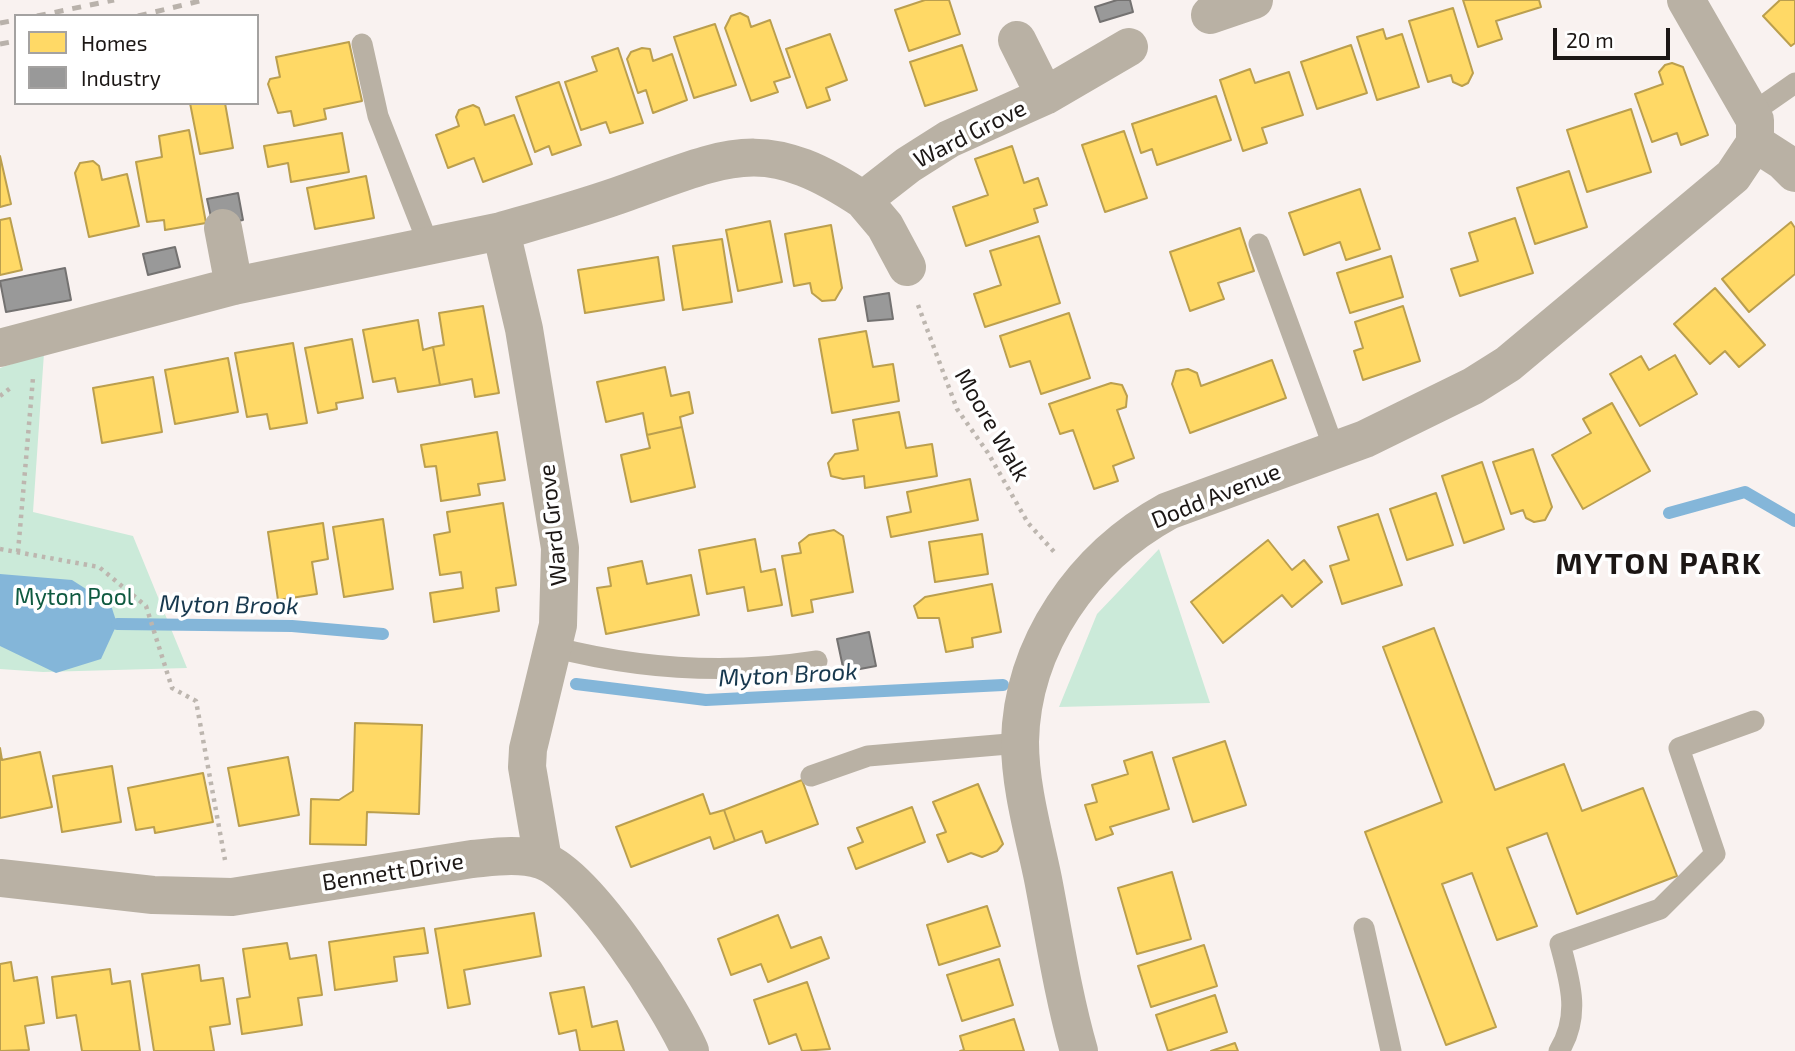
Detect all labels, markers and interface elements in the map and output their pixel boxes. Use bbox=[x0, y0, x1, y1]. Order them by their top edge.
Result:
legend bbox=[14, 14, 259, 105]
scale bar bbox=[1557, 14, 1674, 58]
text: 20 m bbox=[1566, 27, 1614, 52]
text: Homes bbox=[81, 30, 147, 55]
text: Industry bbox=[81, 65, 161, 90]
street label: Ward Grove bbox=[909, 94, 1031, 174]
street label: Moore Walk bbox=[949, 364, 1035, 486]
street label: Dodd Avenue bbox=[1147, 458, 1285, 534]
street label: Ward Grove bbox=[533, 463, 573, 587]
district label: MYTON PARK bbox=[1556, 546, 1762, 582]
park label: Myton Pool bbox=[14, 583, 134, 611]
water label: Myton Brook bbox=[159, 589, 299, 621]
water label: Myton Brook bbox=[718, 657, 858, 693]
street label: Bennett Drive bbox=[320, 847, 466, 897]

